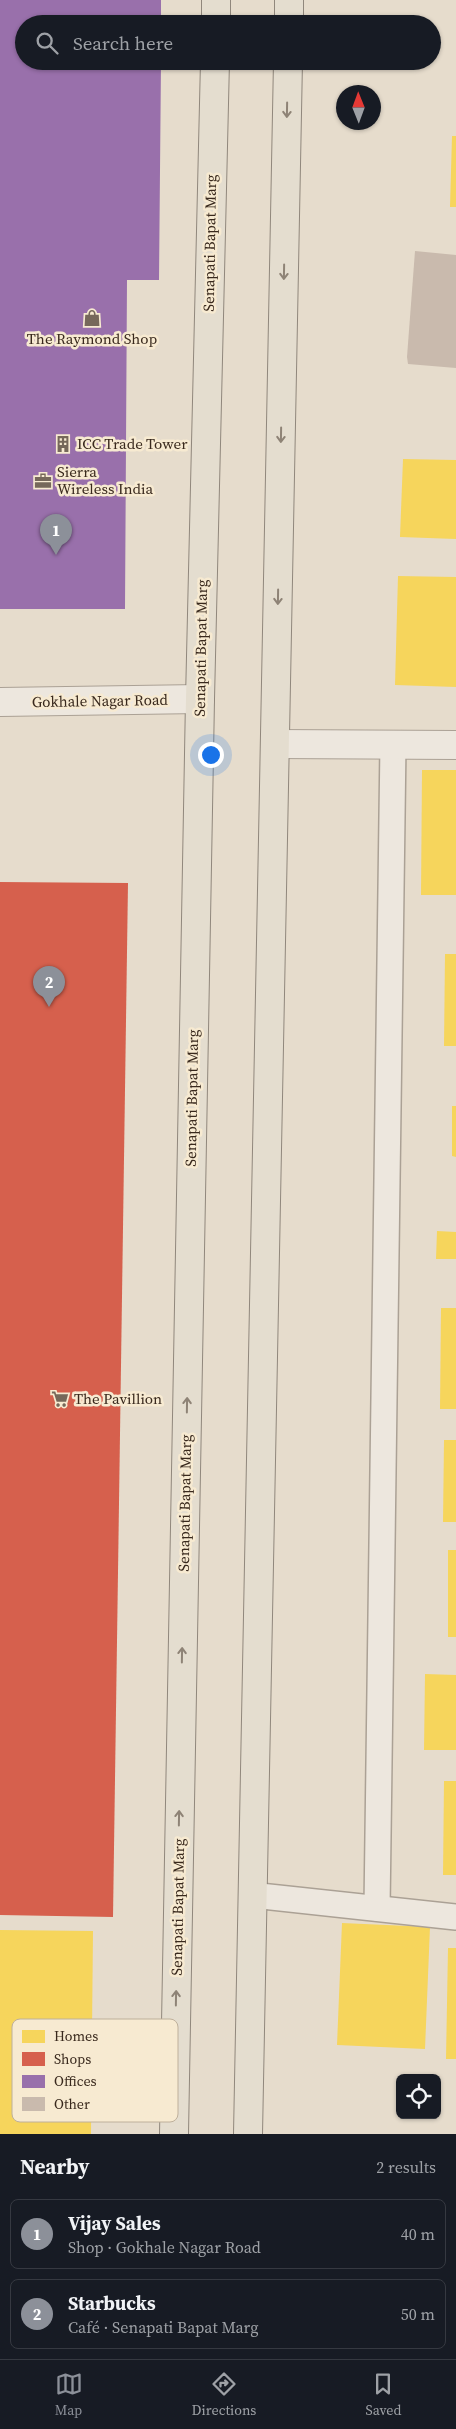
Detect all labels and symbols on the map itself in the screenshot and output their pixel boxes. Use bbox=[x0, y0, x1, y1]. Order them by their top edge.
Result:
north arrow bbox=[336, 85, 381, 130]
one-way arrow bbox=[282, 102, 292, 118]
street label: Senapati Bapat Marg bbox=[198, 174, 221, 312]
one-way arrow bbox=[279, 264, 289, 280]
shop icon: The Raymond Shop bbox=[82, 308, 102, 328]
place label: The Raymond Shop bbox=[27, 328, 157, 349]
one-way arrow bbox=[276, 426, 286, 443]
place label: ICC Trade Tower bbox=[77, 433, 188, 454]
building icon: ICC Trade Tower bbox=[53, 434, 73, 454]
place label: Sierra Wireless India bbox=[57, 461, 154, 499]
office icon: Sierra Wireless India bbox=[33, 471, 53, 491]
pin: 1 bbox=[40, 514, 72, 555]
street label: Senapati Bapat Marg bbox=[189, 579, 212, 717]
one-way arrow bbox=[273, 589, 283, 605]
street label: Gokhale Nagar Road bbox=[32, 689, 169, 712]
your location bbox=[198, 742, 224, 768]
pin: 2 bbox=[33, 966, 65, 1007]
street label: Senapati Bapat Marg bbox=[180, 1029, 203, 1167]
place label: The Pavillion bbox=[74, 1388, 162, 1409]
supermarket icon: The Pavillion bbox=[50, 1389, 70, 1409]
one-way arrow bbox=[182, 1398, 192, 1414]
street label: Senapati Bapat Marg bbox=[173, 1434, 196, 1572]
one-way arrow bbox=[177, 1648, 187, 1664]
one-way arrow bbox=[174, 1810, 184, 1826]
street label: Senapati Bapat Marg bbox=[166, 1838, 189, 1976]
one-way arrow bbox=[171, 1990, 181, 2006]
legend bbox=[12, 2019, 178, 2122]
text: Homes bbox=[54, 2026, 98, 2046]
text: Shops bbox=[54, 2049, 91, 2069]
text: Offices bbox=[54, 2071, 97, 2091]
text: Other bbox=[54, 2094, 90, 2114]

